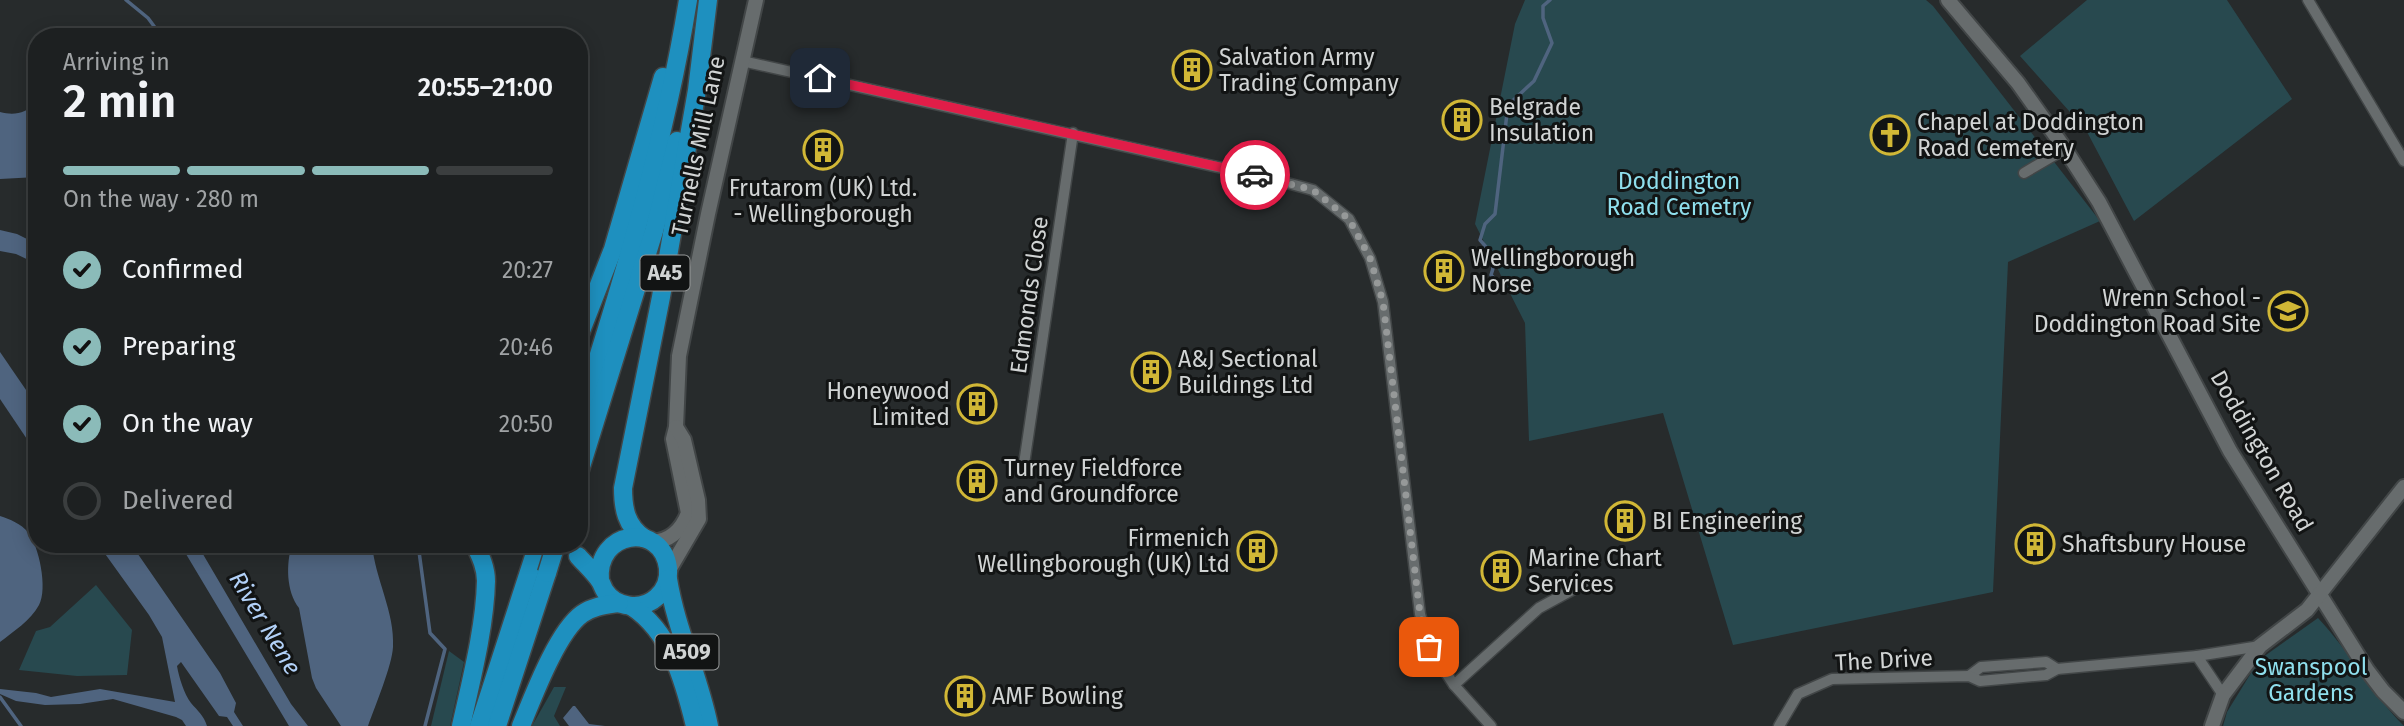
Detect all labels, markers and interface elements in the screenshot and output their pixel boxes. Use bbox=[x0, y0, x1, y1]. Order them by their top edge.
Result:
place label: Salvation Army Trading Company bbox=[1219, 43, 1399, 97]
text: Arriving in bbox=[63, 48, 170, 76]
pin bbox=[790, 48, 850, 108]
building icon: Salvation Army Trading Company bbox=[1171, 49, 1213, 91]
street label: Turnells Mill Lane bbox=[665, 53, 731, 239]
icon: home bbox=[801, 59, 839, 97]
text: 20:55–21:00 bbox=[418, 72, 553, 103]
text: 2 min bbox=[63, 74, 176, 129]
place label: Belgrade Insulation bbox=[1489, 93, 1594, 147]
building icon: Belgrade Insulation bbox=[1441, 99, 1483, 141]
place label: Chapel at Doddington Road Cemetery bbox=[1917, 108, 2144, 162]
church icon: Chapel at Doddington Road Cemetery bbox=[1869, 114, 1911, 156]
building icon: Frutarom (UK) Ltd. - Wellingborough bbox=[802, 129, 844, 171]
courier bbox=[1220, 140, 1290, 210]
icon: car bbox=[1236, 156, 1274, 194]
park label: Doddington Road Cemetry bbox=[1607, 167, 1752, 221]
place label: Frutarom (UK) Ltd. - Wellingborough bbox=[729, 174, 917, 228]
text: On the way · 280 m bbox=[63, 185, 259, 213]
street label: Edmonds Close bbox=[1004, 214, 1054, 376]
place label: Wellingborough Norse bbox=[1471, 244, 1635, 298]
building icon: Wellingborough Norse bbox=[1423, 250, 1465, 292]
icon: check bbox=[63, 251, 101, 289]
text: Confirmed bbox=[122, 254, 243, 285]
text: 20:27 bbox=[502, 256, 553, 284]
road number: A45 bbox=[640, 256, 690, 290]
place label: Wrenn School - Doddington Road Site bbox=[2034, 284, 2261, 338]
school or university icon: Wrenn School - Doddington Road Site bbox=[2267, 290, 2309, 332]
icon: check bbox=[63, 328, 101, 366]
text: Preparing bbox=[122, 331, 235, 362]
text: 20:46 bbox=[499, 333, 553, 361]
place label: A&J Sectional Buildings Ltd bbox=[1178, 345, 1318, 399]
building icon: A&J Sectional Buildings Ltd bbox=[1130, 351, 1172, 393]
street label: Doddington Road bbox=[2204, 365, 2320, 537]
place label: Honeywood Limited bbox=[827, 377, 950, 431]
building icon: Honeywood Limited bbox=[956, 383, 998, 425]
icon: check bbox=[63, 405, 101, 443]
text: On the way bbox=[122, 408, 253, 439]
text: 20:50 bbox=[499, 410, 553, 438]
place label: Turney Fieldforce and Groundforce bbox=[1004, 454, 1183, 508]
building icon: Turney Fieldforce and Groundforce bbox=[956, 460, 998, 502]
text: Delivered bbox=[122, 485, 234, 516]
building icon: BI Engineering bbox=[1604, 500, 1646, 542]
place label: BI Engineering bbox=[1652, 507, 1802, 535]
building icon: Shaftsbury House bbox=[2014, 523, 2056, 565]
place label: Firmenich Wellingborough (UK) Ltd bbox=[977, 524, 1230, 578]
building icon: Firmenich Wellingborough (UK) Ltd bbox=[1236, 530, 1278, 572]
place label: Shaftsbury House bbox=[2062, 530, 2246, 558]
place label: Marine Chart Services bbox=[1528, 544, 1662, 598]
building icon: Marine Chart Services bbox=[1480, 550, 1522, 592]
water label: River Nene bbox=[223, 566, 307, 680]
pin bbox=[1399, 617, 1459, 677]
icon: bag bbox=[1410, 628, 1448, 666]
road number: A509 bbox=[656, 634, 718, 670]
street label: The Drive bbox=[1834, 643, 1934, 677]
park label: Swanspool Gardens bbox=[2255, 653, 2368, 707]
building icon: AMF Bowling bbox=[944, 675, 986, 717]
place label: AMF Bowling bbox=[992, 682, 1123, 710]

